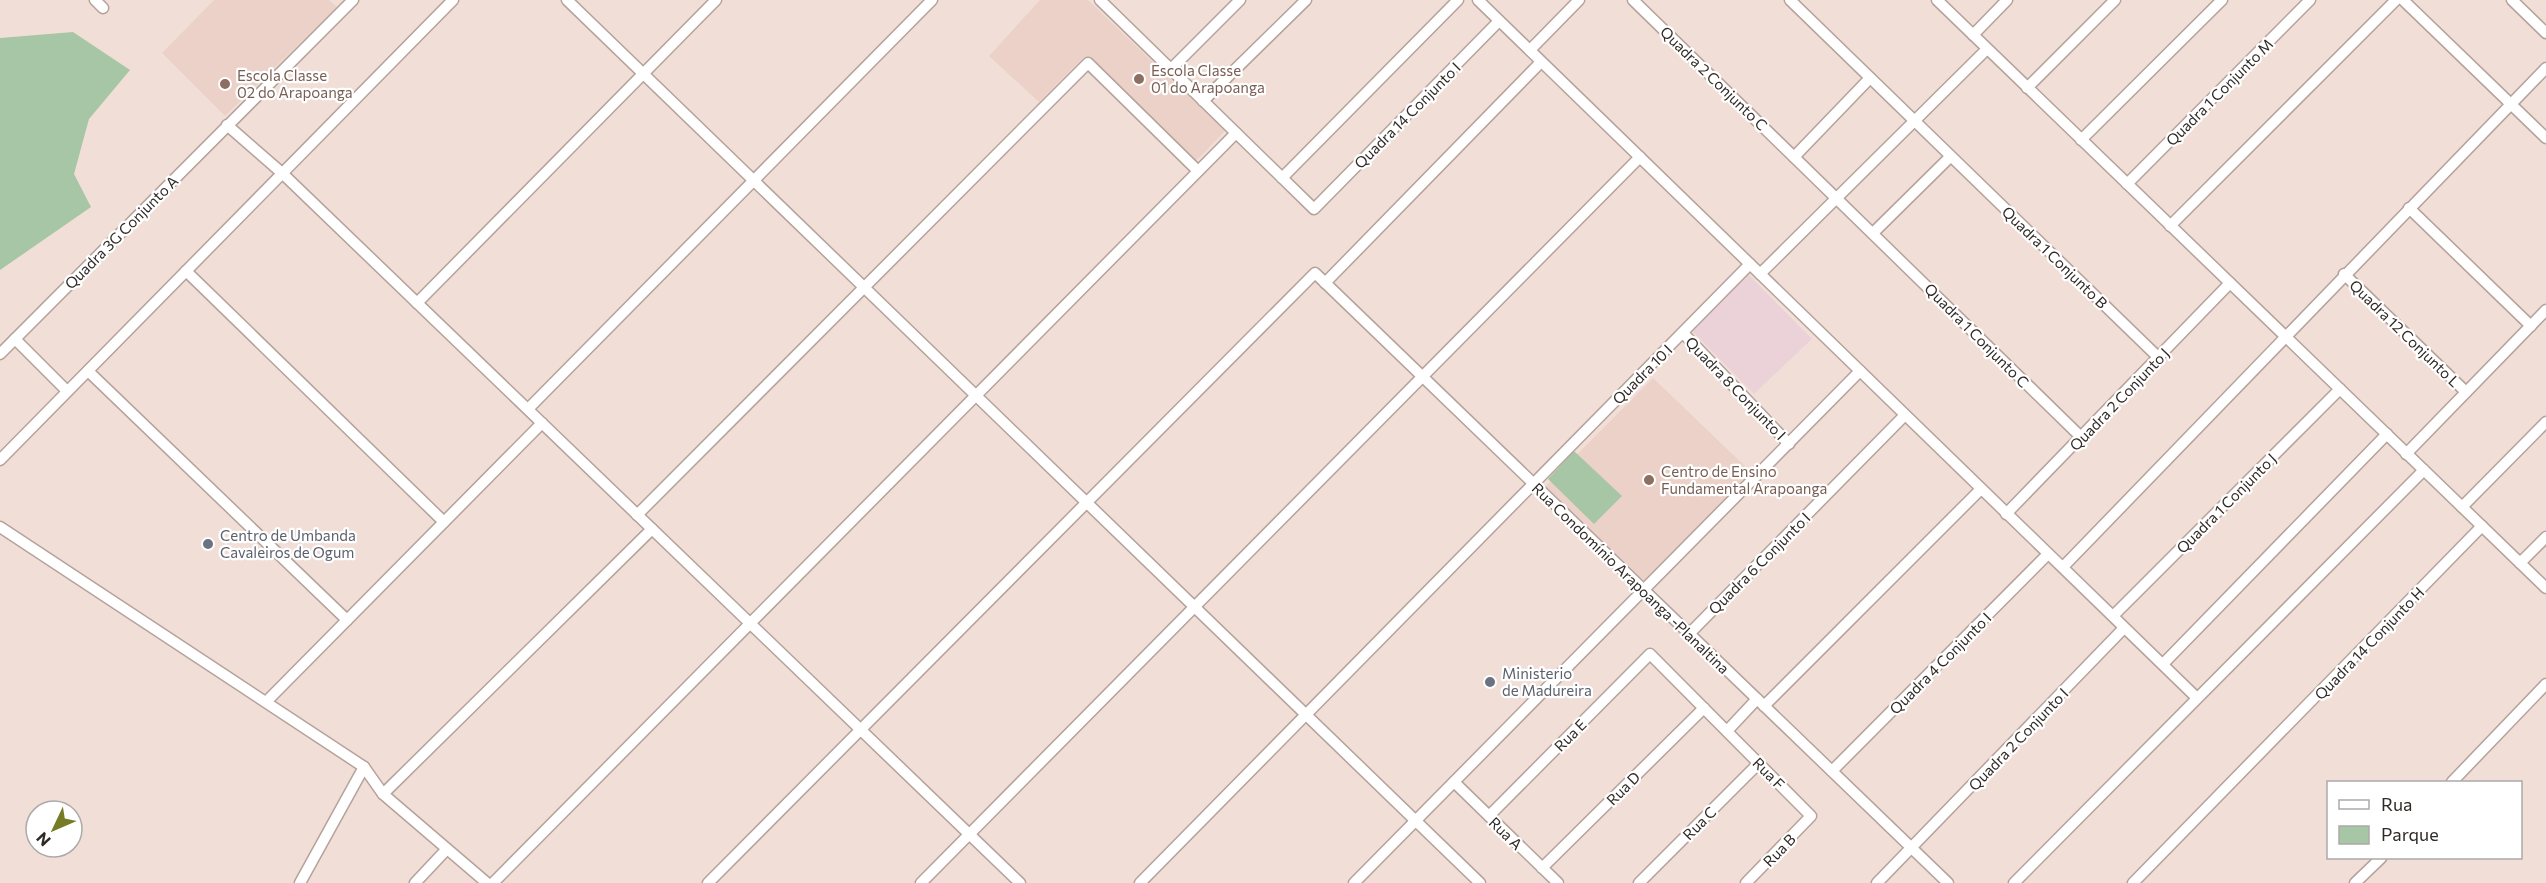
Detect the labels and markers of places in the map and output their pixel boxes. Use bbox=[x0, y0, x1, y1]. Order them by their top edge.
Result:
place label: Escola Classe 01 do Arapoanga bbox=[1151, 61, 1265, 96]
place label: Escola Classe 02 do Arapoanga bbox=[237, 66, 353, 101]
marker: Escola Classe 01 do Arapoanga bbox=[1132, 72, 1146, 86]
marker: Escola Classe 02 do Arapoanga bbox=[218, 77, 232, 91]
place label: Centro de Ensino Fundamental Arapoanga bbox=[1661, 462, 1827, 497]
marker: Centro de Ensino Fundamental Arapoanga bbox=[1642, 473, 1656, 487]
place label: Centro de Umbanda Cavaleiros de Ogum bbox=[220, 526, 356, 561]
marker: Centro de Umbanda Cavaleiros de Ogum bbox=[201, 537, 215, 551]
place label: Ministerio de Madureira bbox=[1502, 664, 1592, 699]
marker: Ministerio de Madureira bbox=[1483, 675, 1497, 689]

